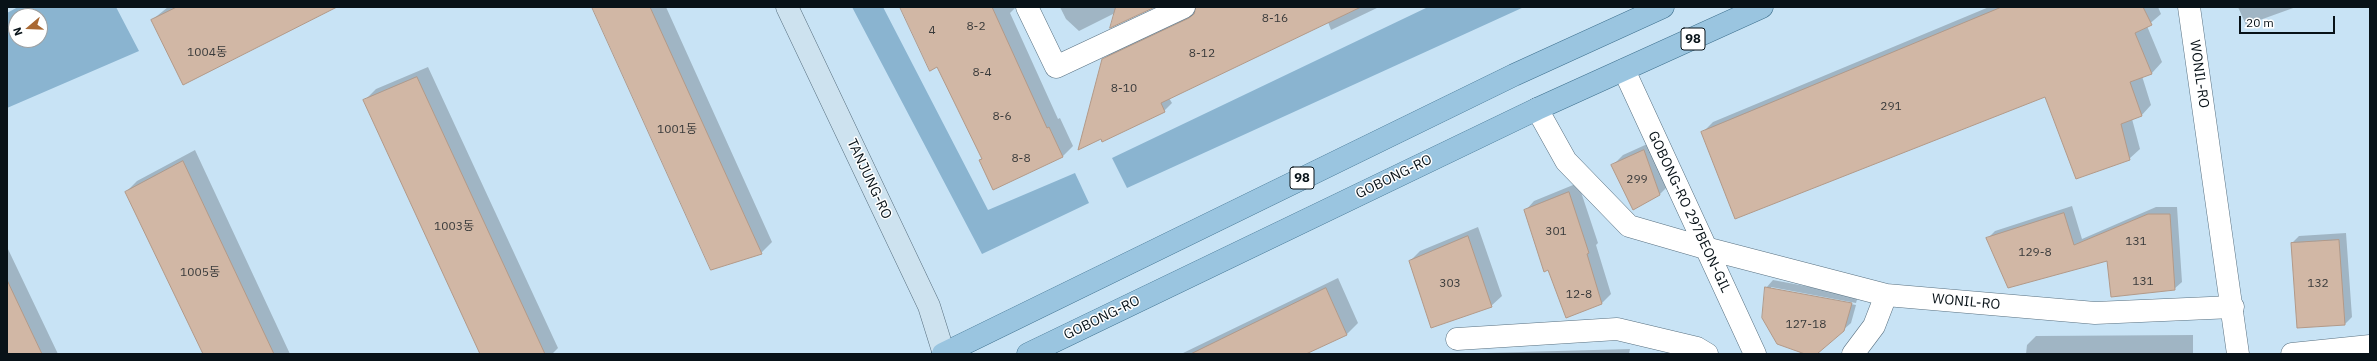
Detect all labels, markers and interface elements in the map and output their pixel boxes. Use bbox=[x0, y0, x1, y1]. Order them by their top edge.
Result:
north arrow bbox=[8, 8, 48, 48]
scale bar bbox=[2241, 8, 2337, 34]
house number: 8-16 bbox=[1262, 12, 1288, 26]
text: 20 m bbox=[2246, 15, 2274, 30]
house number: 8-2 bbox=[966, 20, 986, 34]
house number: 4 bbox=[928, 24, 936, 38]
text: N bbox=[10, 26, 26, 38]
road number: 98 bbox=[1681, 28, 1705, 50]
street label: WONIL-RO bbox=[2186, 39, 2212, 109]
house number: 1004동 bbox=[187, 46, 227, 60]
house number: 8-12 bbox=[1189, 47, 1215, 61]
house number: 8-4 bbox=[972, 66, 992, 80]
house number: 8-10 bbox=[1111, 82, 1137, 96]
house number: 291 bbox=[1880, 100, 1902, 114]
house number: 8-6 bbox=[992, 110, 1012, 124]
house number: 1001동 bbox=[657, 123, 697, 137]
street label: GOBONG-RO 297BEON-GIL bbox=[1644, 128, 1734, 296]
street label: TANJUNG-RO bbox=[843, 136, 895, 222]
street label: GOBONG-RO bbox=[1353, 151, 1435, 203]
house number: 8-8 bbox=[1011, 152, 1031, 166]
road number: 98 bbox=[1290, 167, 1314, 189]
house number: 299 bbox=[1626, 173, 1648, 187]
house number: 1003동 bbox=[434, 220, 474, 234]
house number: 301 bbox=[1545, 225, 1567, 239]
house number: 131 bbox=[2125, 235, 2147, 249]
house number: 129-8 bbox=[2018, 246, 2052, 260]
house number: 1005동 bbox=[180, 266, 220, 280]
house number: 131 bbox=[2132, 275, 2154, 289]
house number: 303 bbox=[1439, 277, 1461, 291]
house number: 132 bbox=[2307, 277, 2329, 291]
house number: 12-8 bbox=[1566, 288, 1592, 302]
street label: WONIL-RO bbox=[1931, 291, 2001, 313]
street label: GOBONG-RO bbox=[1061, 292, 1143, 344]
house number: 127-18 bbox=[1786, 318, 1826, 332]

